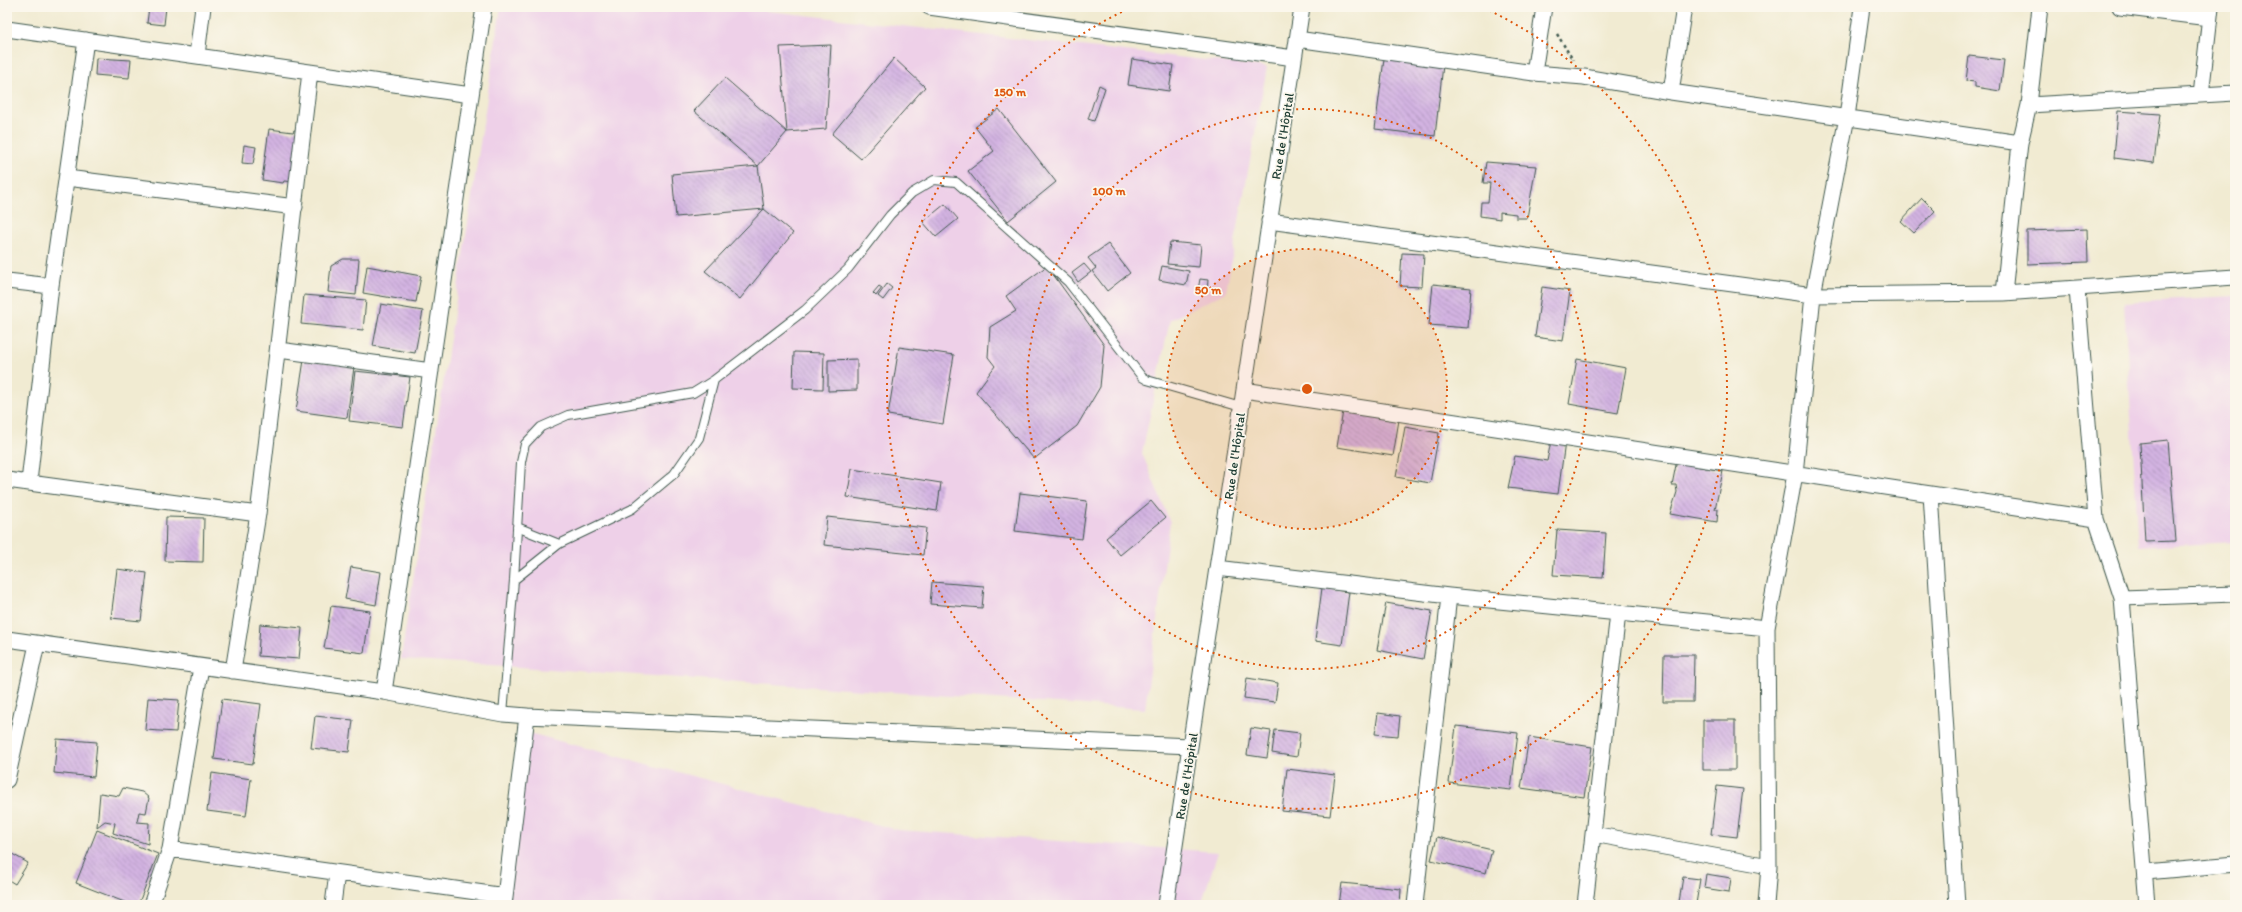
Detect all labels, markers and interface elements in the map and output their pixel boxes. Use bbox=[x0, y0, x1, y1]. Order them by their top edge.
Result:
text: 150 m bbox=[994, 85, 1027, 99]
street label: Rue de l'Hôpital bbox=[1268, 91, 1297, 180]
text: 100 m bbox=[1092, 184, 1126, 198]
text: 50 m bbox=[1195, 283, 1222, 297]
centre of rings bbox=[1300, 382, 1314, 396]
street label: Rue de l'Hôpital bbox=[1221, 411, 1248, 500]
street label: Rue de l'Hôpital bbox=[1172, 731, 1201, 820]

